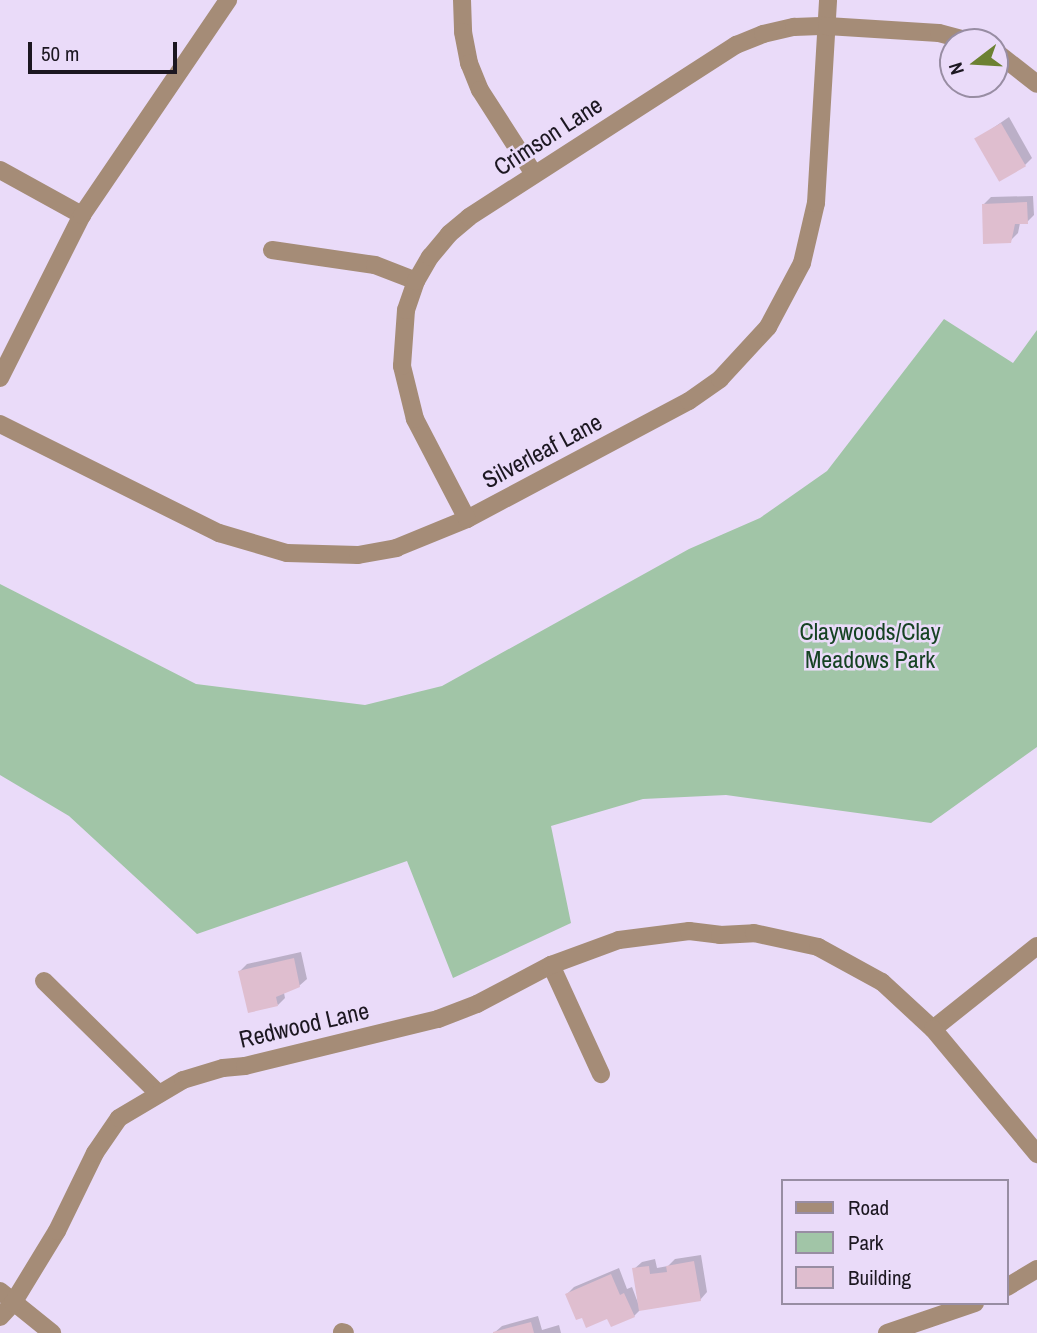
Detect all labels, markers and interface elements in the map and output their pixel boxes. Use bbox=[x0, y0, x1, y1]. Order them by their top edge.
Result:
scale bar bbox=[32, 28, 180, 72]
north arrow bbox=[939, 28, 1009, 98]
text: 50 m bbox=[41, 39, 79, 68]
text: N bbox=[942, 59, 970, 78]
street label: Crimson Lane bbox=[488, 90, 608, 182]
street label: Silverleaf Lane bbox=[477, 407, 607, 495]
park label: Claywoods/Clay Meadows Park bbox=[799, 618, 941, 674]
street label: Redwood Lane bbox=[236, 996, 372, 1054]
legend bbox=[782, 1179, 1009, 1305]
text: Road bbox=[848, 1193, 889, 1222]
text: Park bbox=[848, 1228, 883, 1257]
text: Building bbox=[848, 1263, 911, 1292]

